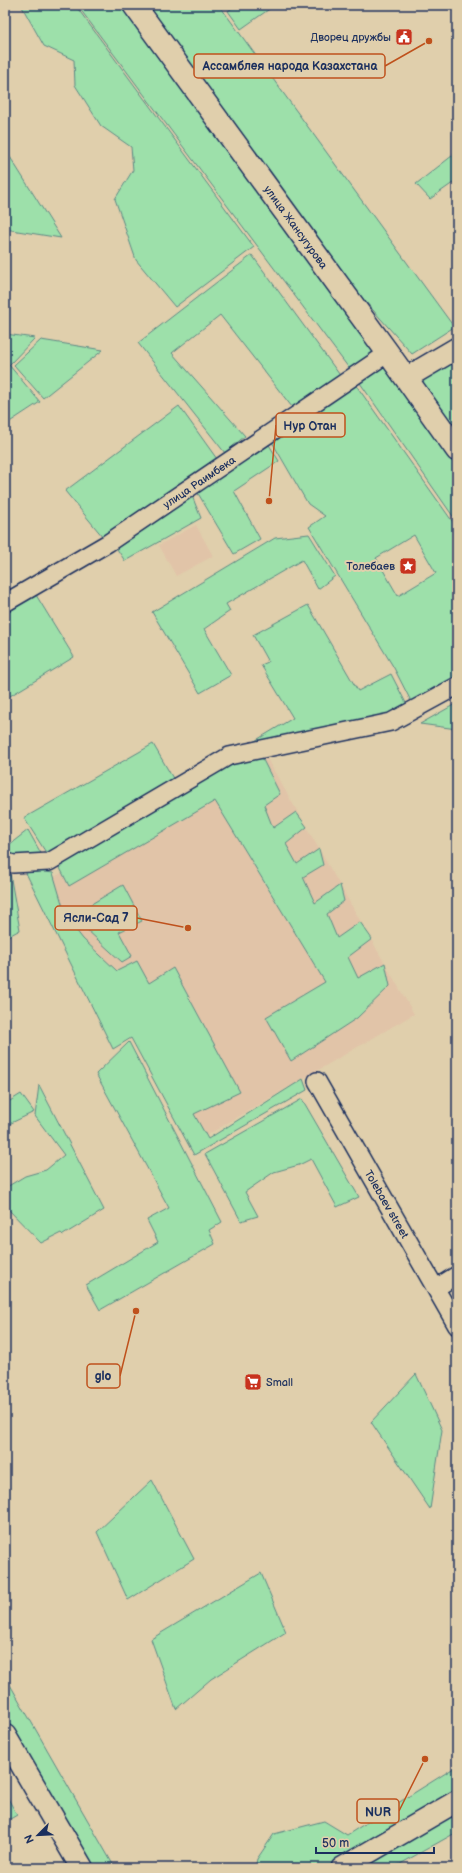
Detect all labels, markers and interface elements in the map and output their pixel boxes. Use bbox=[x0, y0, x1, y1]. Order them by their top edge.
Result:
public building icon: Дворец дружбы bbox=[394, 27, 414, 47]
place label: Дворец дружбы bbox=[310, 31, 391, 44]
callout: Ассамблея народа Казахстана bbox=[194, 54, 385, 78]
text: Ассамблея народа Казахстана bbox=[202, 59, 379, 74]
street label: улица Жансугурова bbox=[261, 183, 330, 272]
callout: Нур Отан bbox=[276, 413, 345, 437]
text: Нур Отан bbox=[283, 419, 337, 434]
street label: улица Раимбека bbox=[161, 453, 238, 511]
place icon: Толебаев bbox=[398, 556, 418, 576]
place label: Толебаев bbox=[346, 560, 395, 573]
callout: Ясли-Сад 7 bbox=[55, 906, 137, 930]
text: Ясли-Сад 7 bbox=[63, 911, 129, 926]
street label: Tolebaev street bbox=[362, 1168, 412, 1241]
callout: glo bbox=[87, 1364, 120, 1388]
text: glo bbox=[95, 1369, 111, 1384]
supermarket icon: Small bbox=[243, 1372, 263, 1392]
place label: Small bbox=[266, 1376, 293, 1389]
callout: NUR bbox=[357, 1799, 399, 1823]
text: NUR bbox=[365, 1805, 391, 1820]
north arrow bbox=[18, 1815, 58, 1855]
scale bar bbox=[316, 1829, 434, 1855]
text: N bbox=[22, 1832, 37, 1845]
text: 50 m bbox=[322, 1836, 349, 1851]

